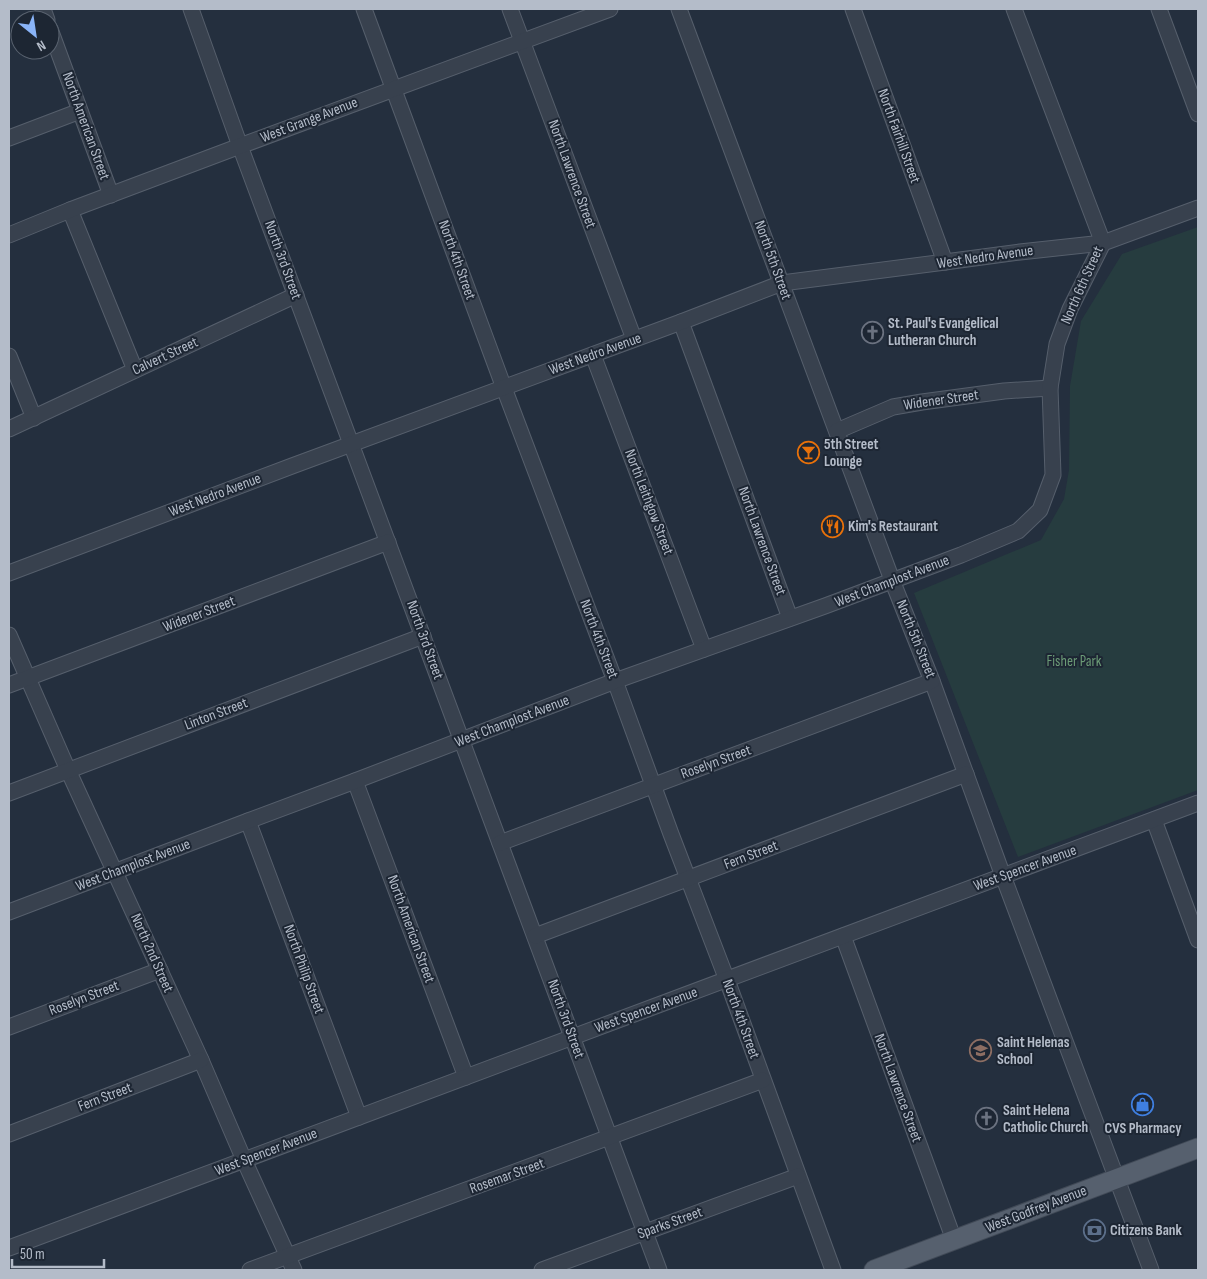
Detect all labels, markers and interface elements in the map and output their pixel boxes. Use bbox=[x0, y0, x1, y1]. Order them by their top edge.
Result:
north arrow bbox=[10, 10, 60, 60]
text: N bbox=[34, 37, 49, 55]
street label: North American Street bbox=[58, 70, 114, 183]
street label: North Fairhill Street bbox=[873, 86, 925, 186]
street label: West Grange Avenue bbox=[258, 93, 360, 147]
street label: North Lawrence Street bbox=[544, 117, 601, 231]
street label: North 3rd Street bbox=[260, 218, 306, 302]
street label: North 4th Street bbox=[434, 218, 480, 303]
street label: North 5th Street bbox=[750, 218, 796, 303]
street label: West Nedro Avenue bbox=[936, 241, 1034, 273]
street label: North 6th Street bbox=[1056, 243, 1108, 327]
place label: St. Paul's Evangelical Lutheran Church bbox=[888, 314, 999, 350]
church icon: St. Paul's Evangelical Lutheran Church bbox=[860, 320, 884, 344]
street label: West Nedro Avenue bbox=[546, 328, 644, 380]
street label: Calvert Street bbox=[129, 332, 201, 379]
street label: Widener Street bbox=[902, 385, 980, 415]
place label: 5th Street Lounge bbox=[824, 435, 879, 471]
bar icon: 5th Street Lounge bbox=[796, 441, 820, 465]
street label: North Leithgow Street bbox=[620, 447, 678, 558]
street label: West Nedro Avenue bbox=[166, 469, 264, 521]
street label: North Lawrence Street bbox=[734, 484, 791, 598]
restaurant icon: Kim's Restaurant bbox=[820, 514, 844, 538]
place label: Kim's Restaurant bbox=[848, 517, 938, 536]
street label: West Champlost Avenue bbox=[832, 550, 952, 612]
street label: Widener Street bbox=[160, 591, 238, 636]
street label: North 4th Street bbox=[575, 597, 623, 682]
street label: North 5th Street bbox=[892, 597, 940, 681]
street label: North 3rd Street bbox=[402, 598, 448, 682]
park label: Fisher Park bbox=[1046, 652, 1102, 671]
street label: West Champlost Avenue bbox=[452, 690, 572, 752]
street label: Linton Street bbox=[182, 693, 251, 735]
street label: Roselyn Street bbox=[678, 740, 754, 783]
street label: West Champlost Avenue bbox=[73, 834, 193, 896]
street label: Fern Street bbox=[721, 836, 781, 874]
street label: West Spencer Avenue bbox=[971, 841, 1079, 895]
street label: North American Street bbox=[383, 873, 439, 986]
street label: North 2nd Street bbox=[126, 910, 178, 996]
street label: North Philip Street bbox=[279, 922, 329, 1017]
street label: Roselyn Street bbox=[46, 976, 122, 1020]
street label: North 3rd Street bbox=[543, 977, 589, 1061]
street label: North 4th Street bbox=[718, 977, 764, 1062]
street label: West Spencer Avenue bbox=[592, 983, 700, 1037]
street label: North Lawrence Street bbox=[870, 1031, 927, 1145]
place label: Saint Helenas School bbox=[997, 1033, 1070, 1069]
school or university icon: Saint Helenas School bbox=[969, 1039, 993, 1063]
street label: Fern Street bbox=[75, 1078, 135, 1116]
shop icon: CVS Pharmacy bbox=[1131, 1093, 1155, 1117]
place label: Saint Helena Catholic Church bbox=[1003, 1101, 1088, 1137]
church icon: Saint Helena Catholic Church bbox=[975, 1107, 999, 1131]
place label: CVS Pharmacy bbox=[1105, 1119, 1182, 1138]
street label: West Spencer Avenue bbox=[212, 1124, 320, 1180]
street label: Rosemar Street bbox=[467, 1154, 547, 1198]
street label: West Godfrey Avenue bbox=[983, 1181, 1089, 1237]
street label: Sparks Street bbox=[635, 1202, 705, 1243]
bank icon: Citizens Bank bbox=[1082, 1218, 1106, 1242]
place label: Citizens Bank bbox=[1110, 1221, 1182, 1240]
scale bar bbox=[12, 1236, 105, 1268]
text: 50 m bbox=[20, 1245, 45, 1264]

